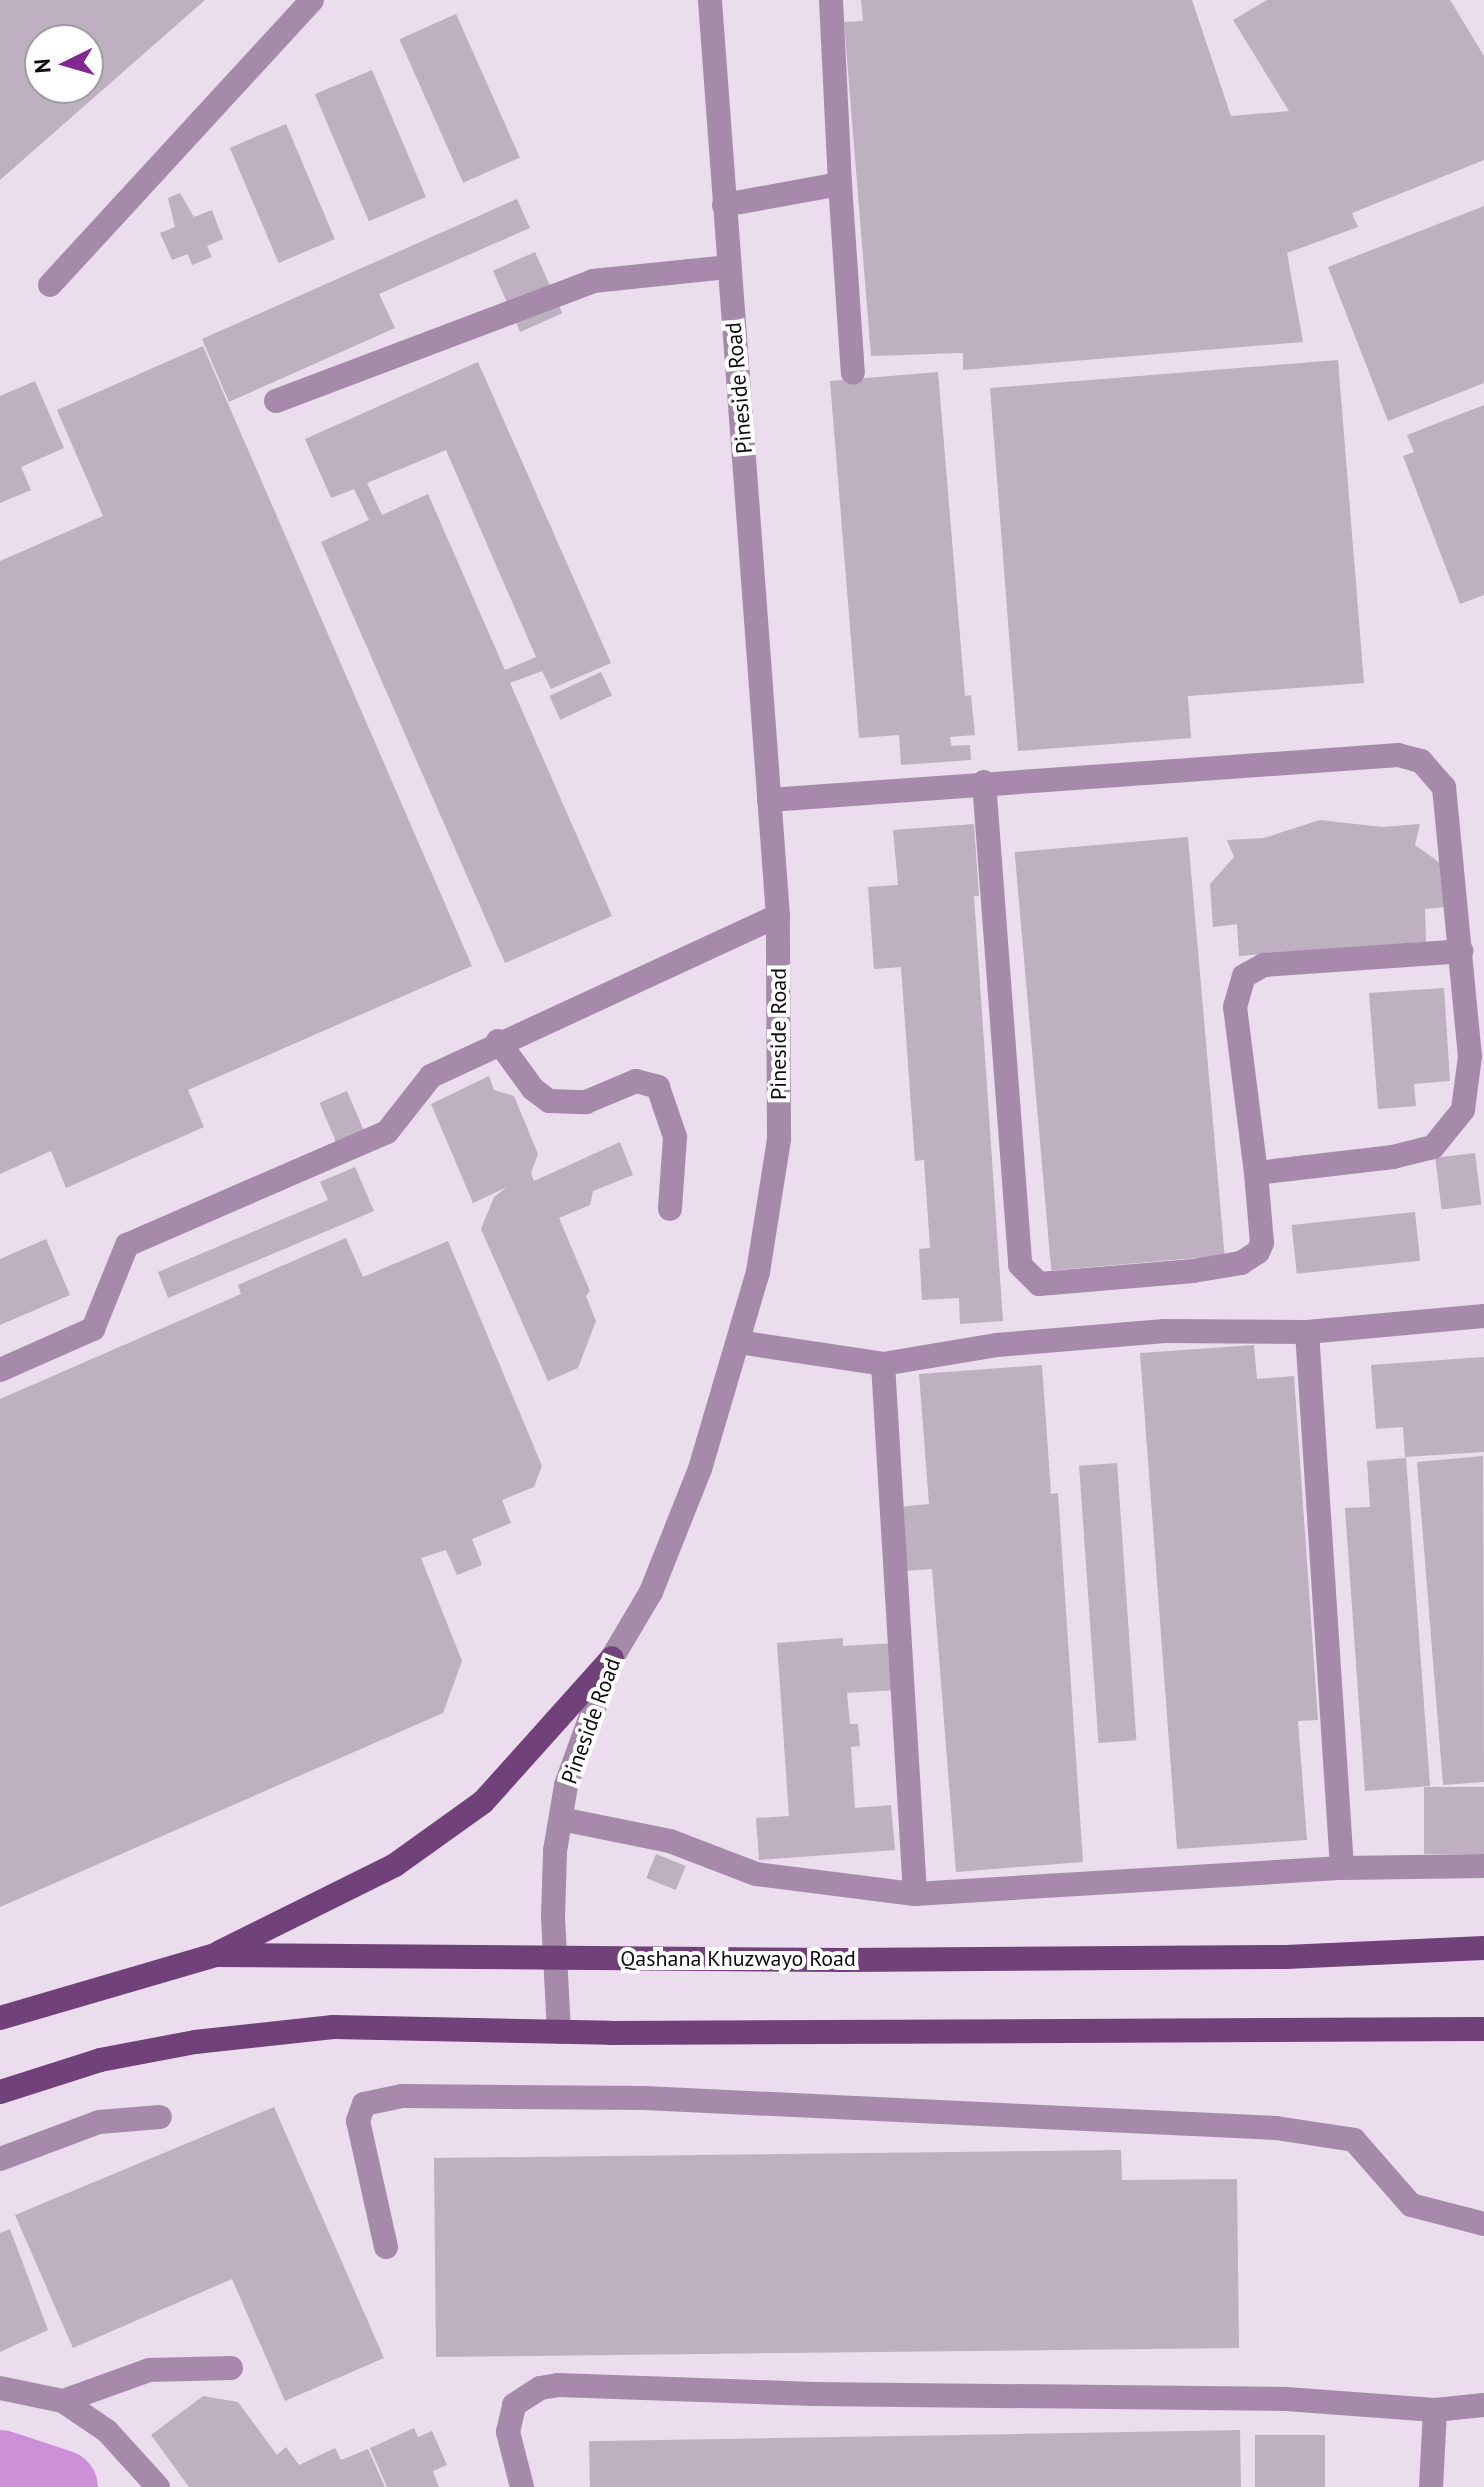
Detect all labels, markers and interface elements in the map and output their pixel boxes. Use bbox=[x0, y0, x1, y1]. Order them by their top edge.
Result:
north arrow bbox=[24, 24, 104, 104]
text: N bbox=[28, 57, 57, 74]
street label: Pineside Road bbox=[720, 321, 758, 455]
street label: Pineside Road bbox=[766, 968, 792, 1100]
street label: Pineside Road bbox=[556, 1654, 626, 1788]
street label: Qashana Khuzwayo Road bbox=[620, 1946, 856, 1972]

